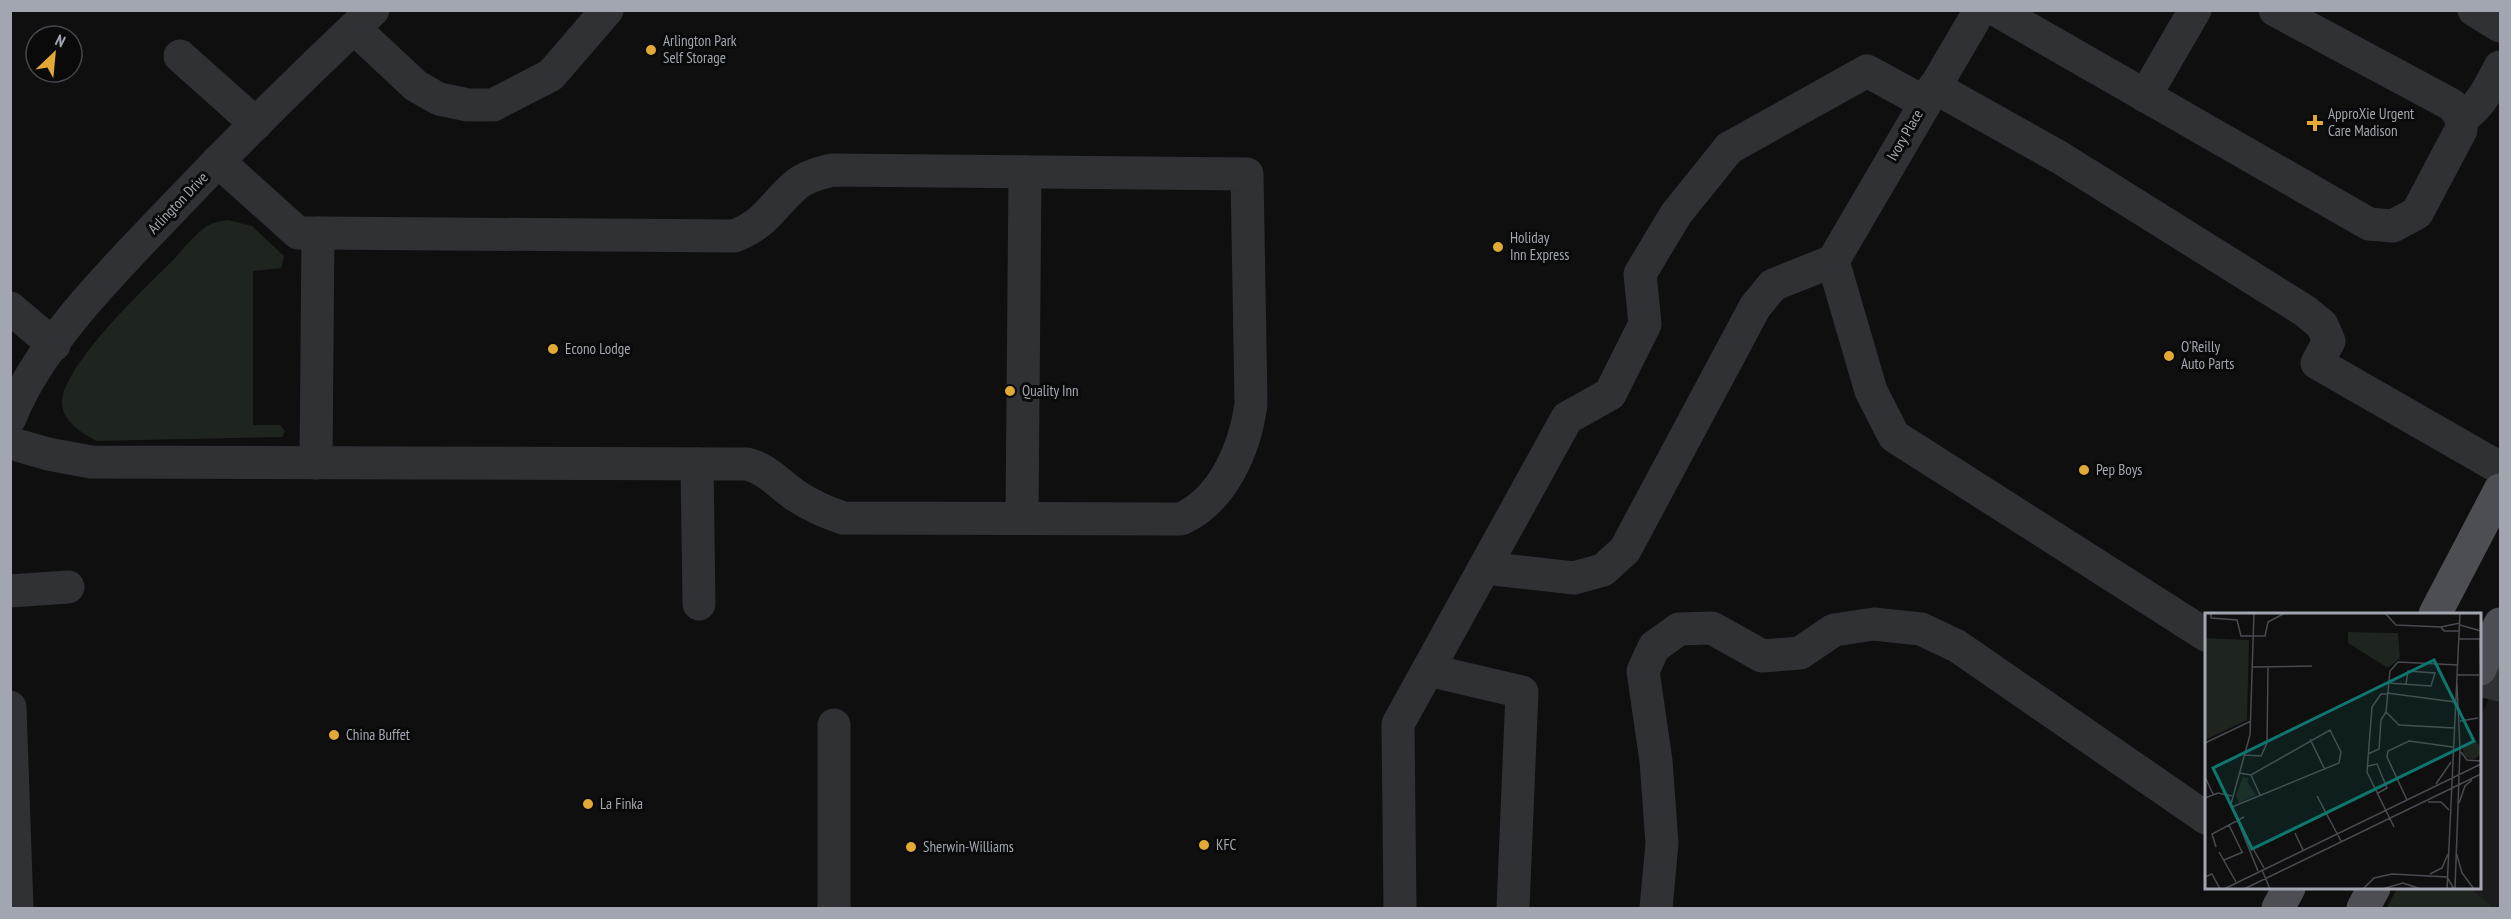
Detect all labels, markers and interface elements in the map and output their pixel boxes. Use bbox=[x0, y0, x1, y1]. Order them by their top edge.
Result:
north arrow bbox=[24, 24, 84, 84]
text: N bbox=[52, 30, 69, 51]
place label: Arlington Park Self Storage bbox=[663, 31, 737, 67]
marker: Arlington Park Self Storage bbox=[644, 43, 658, 57]
place label: ApproXie Urgent Care Madison bbox=[2328, 104, 2414, 140]
street label: Ivory Place bbox=[1882, 106, 1927, 164]
marker: ApproXie Urgent Care Madison bbox=[2306, 114, 2324, 132]
street label: Arlington Drive bbox=[144, 168, 212, 237]
place label: Holiday Inn Express bbox=[1510, 228, 1569, 264]
marker: Holiday Inn Express bbox=[1491, 240, 1505, 254]
place label: O'Reilly Auto Parts bbox=[2181, 337, 2234, 373]
place label: Econo Lodge bbox=[565, 339, 630, 358]
marker: Econo Lodge bbox=[546, 342, 560, 356]
marker: O'Reilly Auto Parts bbox=[2162, 349, 2176, 363]
place label: Quality Inn bbox=[1022, 381, 1079, 400]
marker: Quality Inn bbox=[1003, 384, 1017, 398]
place label: Pep Boys bbox=[2096, 460, 2142, 479]
marker: Pep Boys bbox=[2077, 463, 2091, 477]
inset map bbox=[2205, 613, 2481, 889]
place label: China Buffet bbox=[346, 725, 410, 744]
marker: China Buffet bbox=[327, 728, 341, 742]
place label: La Finka bbox=[600, 794, 643, 813]
marker: La Finka bbox=[581, 797, 595, 811]
place label: KFC bbox=[1216, 835, 1237, 854]
place label: Sherwin-Williams bbox=[923, 837, 1014, 856]
marker: KFC bbox=[1197, 838, 1211, 852]
marker: Sherwin-Williams bbox=[904, 840, 918, 854]

